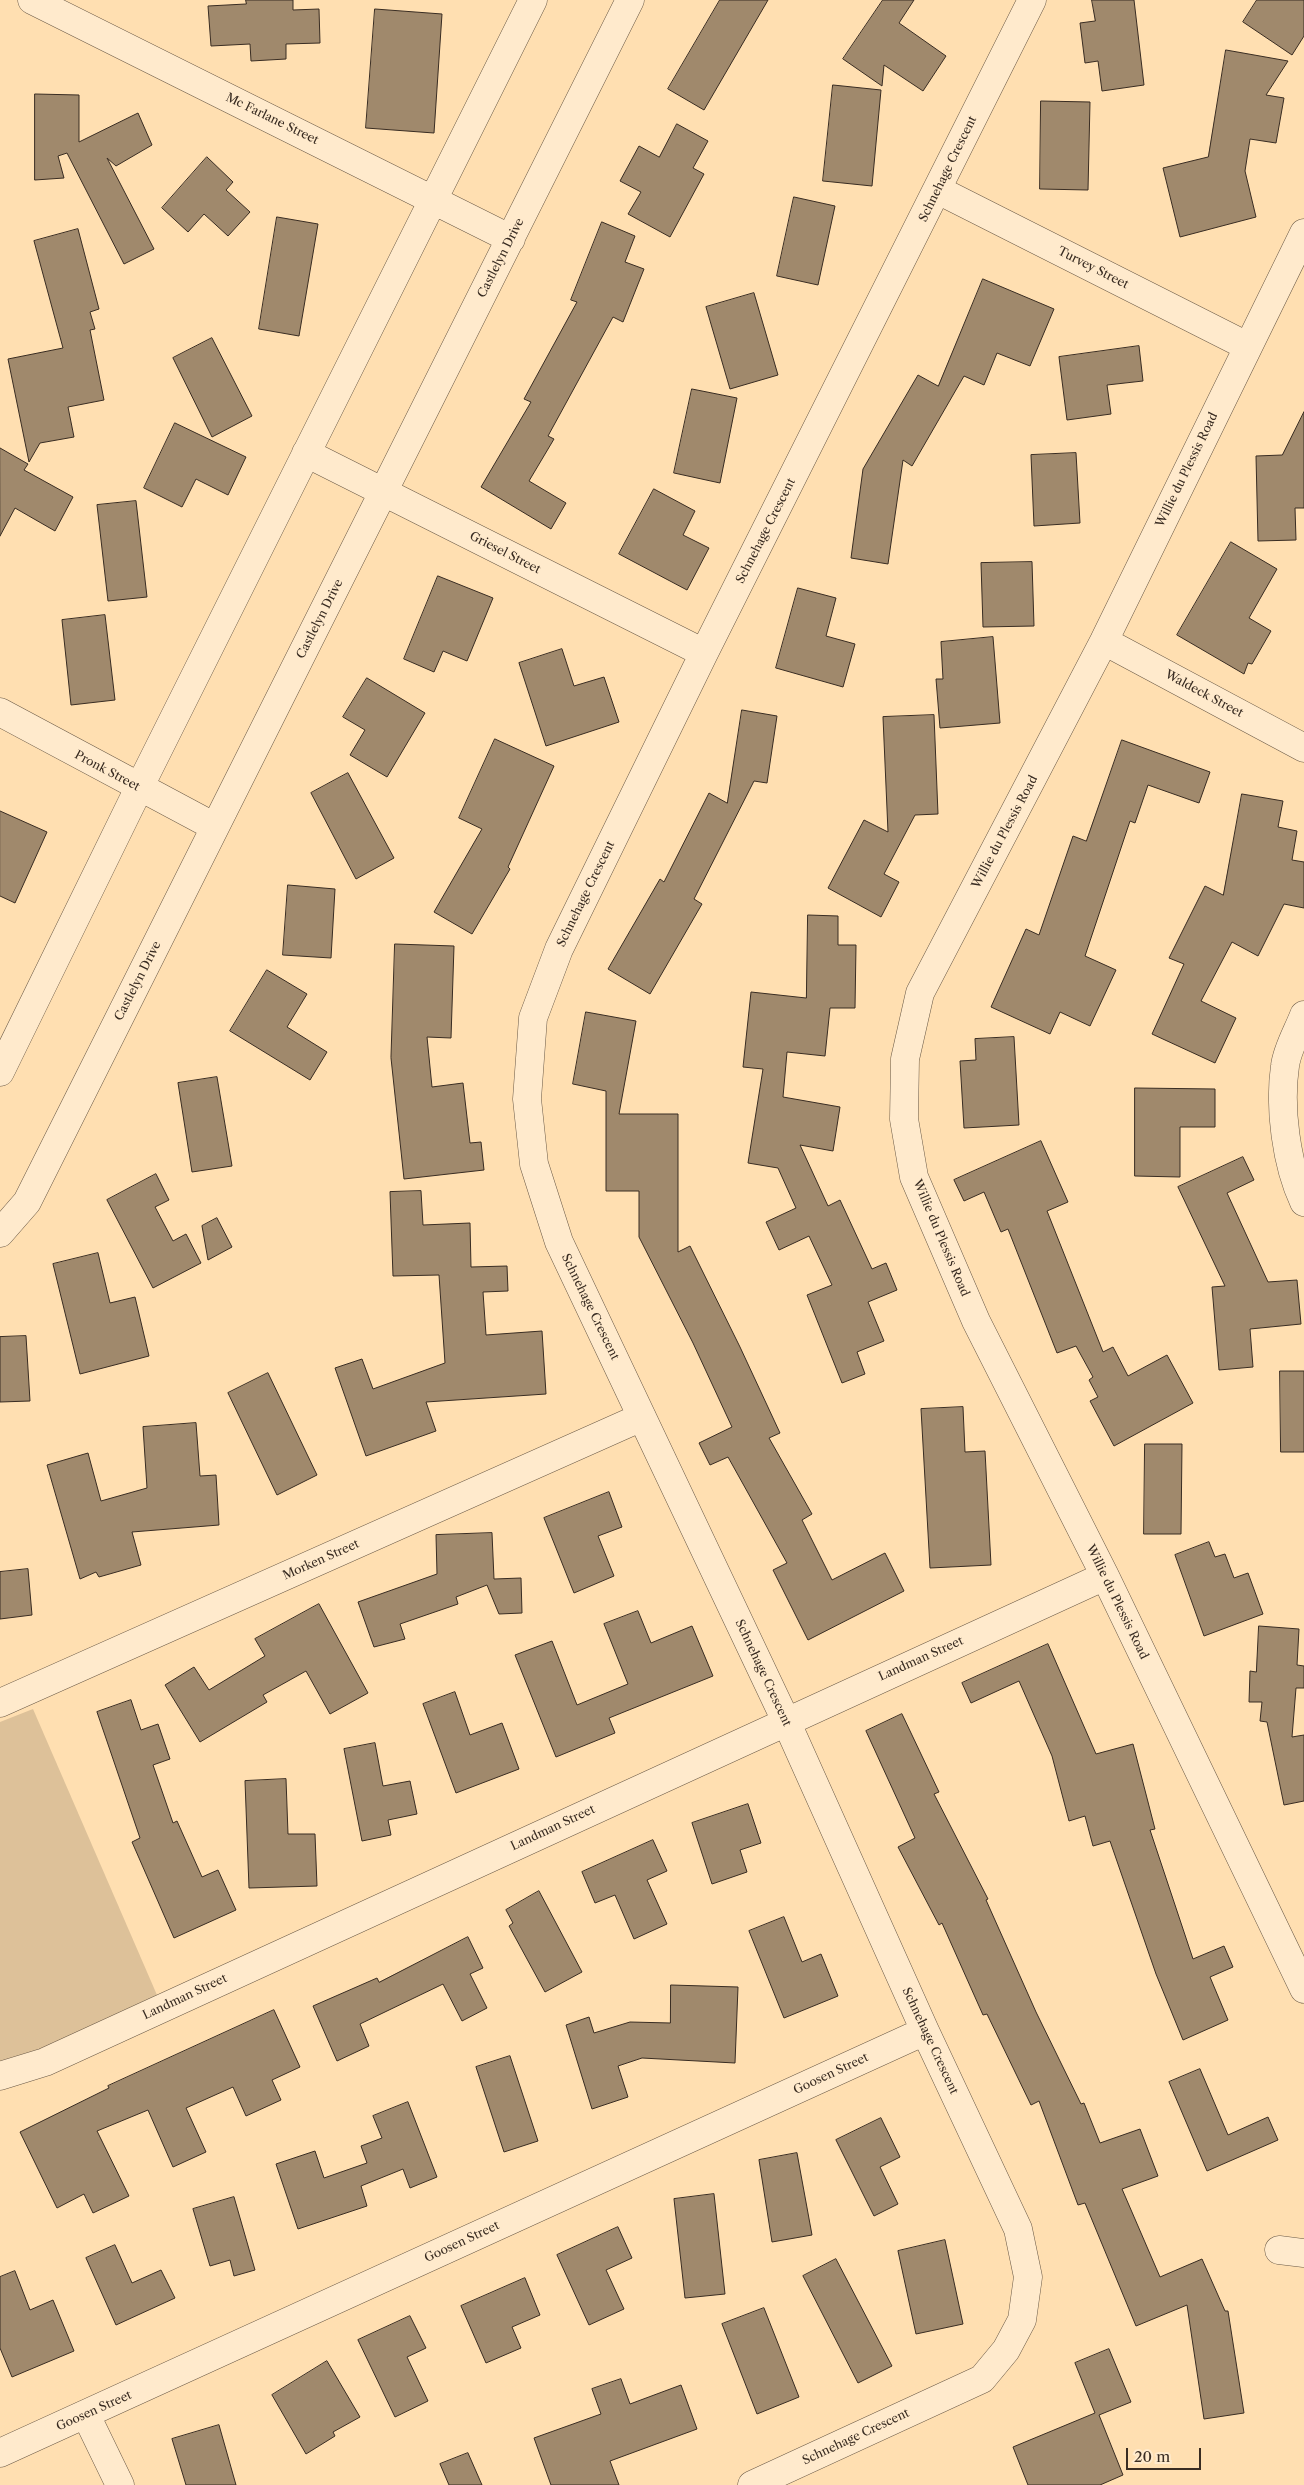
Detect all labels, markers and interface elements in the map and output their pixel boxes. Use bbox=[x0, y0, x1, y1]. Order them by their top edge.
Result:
street label: Mc Farlane Street bbox=[223, 90, 321, 148]
street label: Schnehage Crescent bbox=[916, 114, 980, 224]
street label: Castlelyn Drive bbox=[475, 216, 527, 300]
street label: Turvey Street bbox=[1055, 244, 1131, 292]
street label: Willie du Plessis Road bbox=[1153, 410, 1221, 530]
street label: Schnehage Crescent bbox=[733, 476, 799, 586]
street label: Griesel Street bbox=[467, 529, 543, 577]
street label: Castlelyn Drive bbox=[294, 577, 346, 661]
street label: Waldeck Street bbox=[1162, 667, 1246, 721]
street label: Pronk Street bbox=[72, 748, 142, 794]
street label: Willie du Plessis Road bbox=[969, 773, 1041, 891]
street label: Schnehage Crescent bbox=[554, 839, 618, 949]
street label: Castlelyn Drive bbox=[112, 939, 164, 1023]
street label: Willie du Plessis Road bbox=[910, 1177, 972, 1299]
street label: Schnehage Crescent bbox=[558, 1252, 622, 1362]
street label: Morken Street bbox=[281, 1537, 361, 1583]
street label: Willie du Plessis Road bbox=[1083, 1542, 1151, 1662]
street label: Schnehage Crescent bbox=[732, 1617, 794, 1729]
street label: Landman Street bbox=[876, 1634, 966, 1684]
street label: Landman Street bbox=[509, 1802, 597, 1854]
street label: Landman Street bbox=[141, 1971, 229, 2023]
street label: Schnehage Crescent bbox=[899, 1985, 961, 2097]
street label: Goosen Street bbox=[791, 2050, 871, 2098]
street label: Goosen Street bbox=[422, 2218, 502, 2266]
street label: Goosen Street bbox=[54, 2388, 134, 2434]
street label: Schnehage Crescent bbox=[800, 2406, 912, 2468]
scale bar bbox=[1129, 2438, 1204, 2470]
text: 20 m bbox=[1134, 2447, 1170, 2466]

